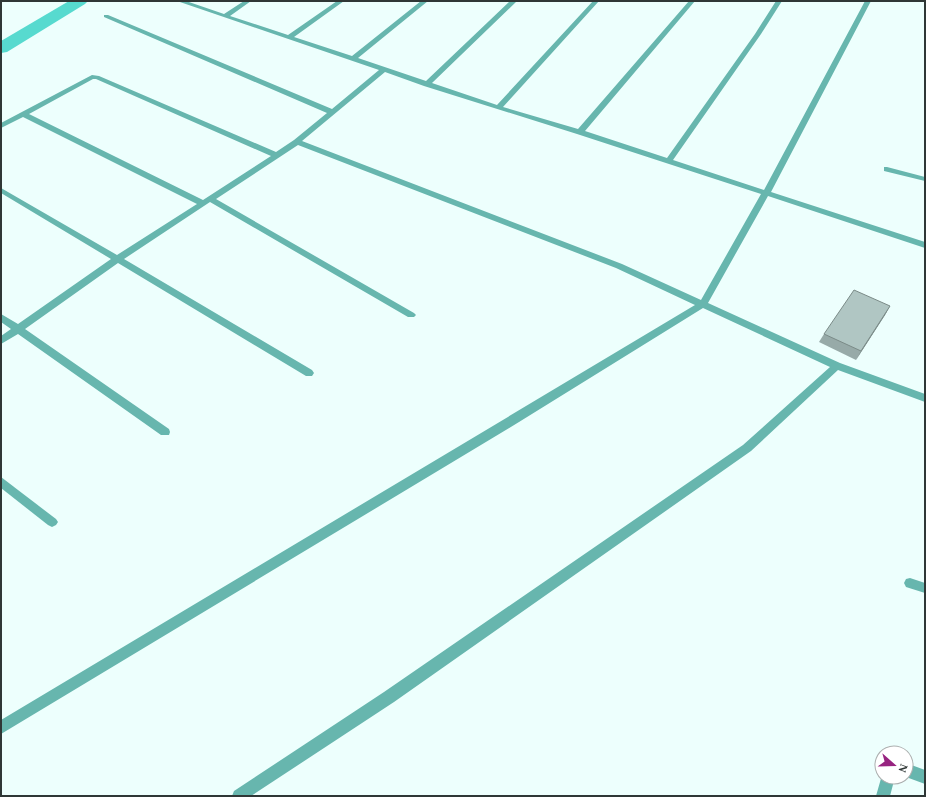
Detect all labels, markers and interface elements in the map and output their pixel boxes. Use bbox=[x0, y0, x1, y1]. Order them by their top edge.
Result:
north arrow bbox=[874, 745, 914, 785]
text: N bbox=[896, 763, 910, 774]

